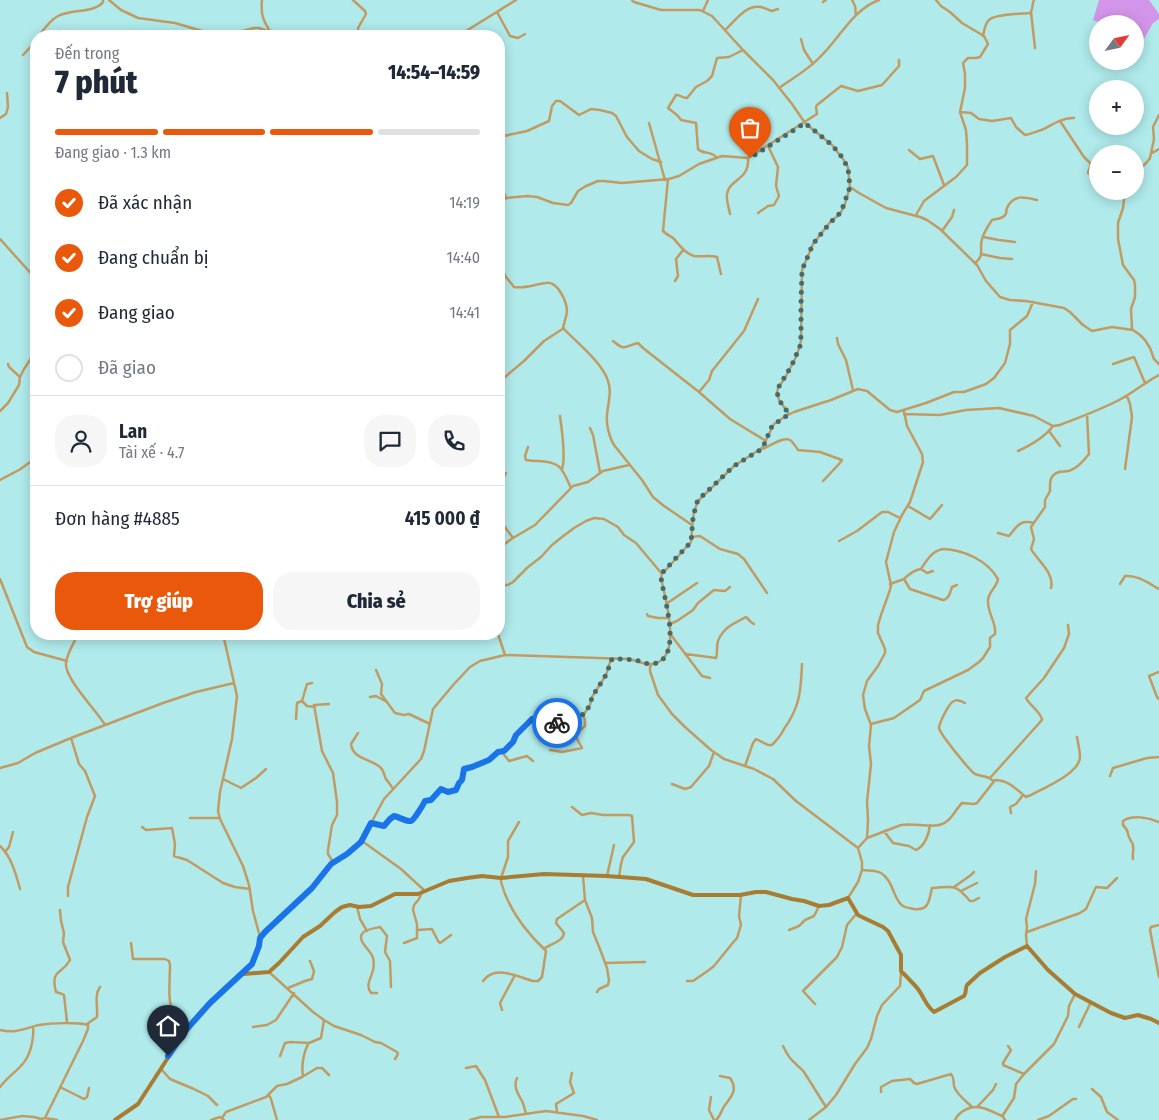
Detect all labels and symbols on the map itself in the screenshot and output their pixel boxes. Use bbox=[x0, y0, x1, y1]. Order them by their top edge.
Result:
north arrow bbox=[1089, 15, 1144, 70]
pin bbox=[729, 107, 771, 158]
courier bbox=[532, 698, 582, 748]
pin bbox=[147, 1005, 189, 1056]

